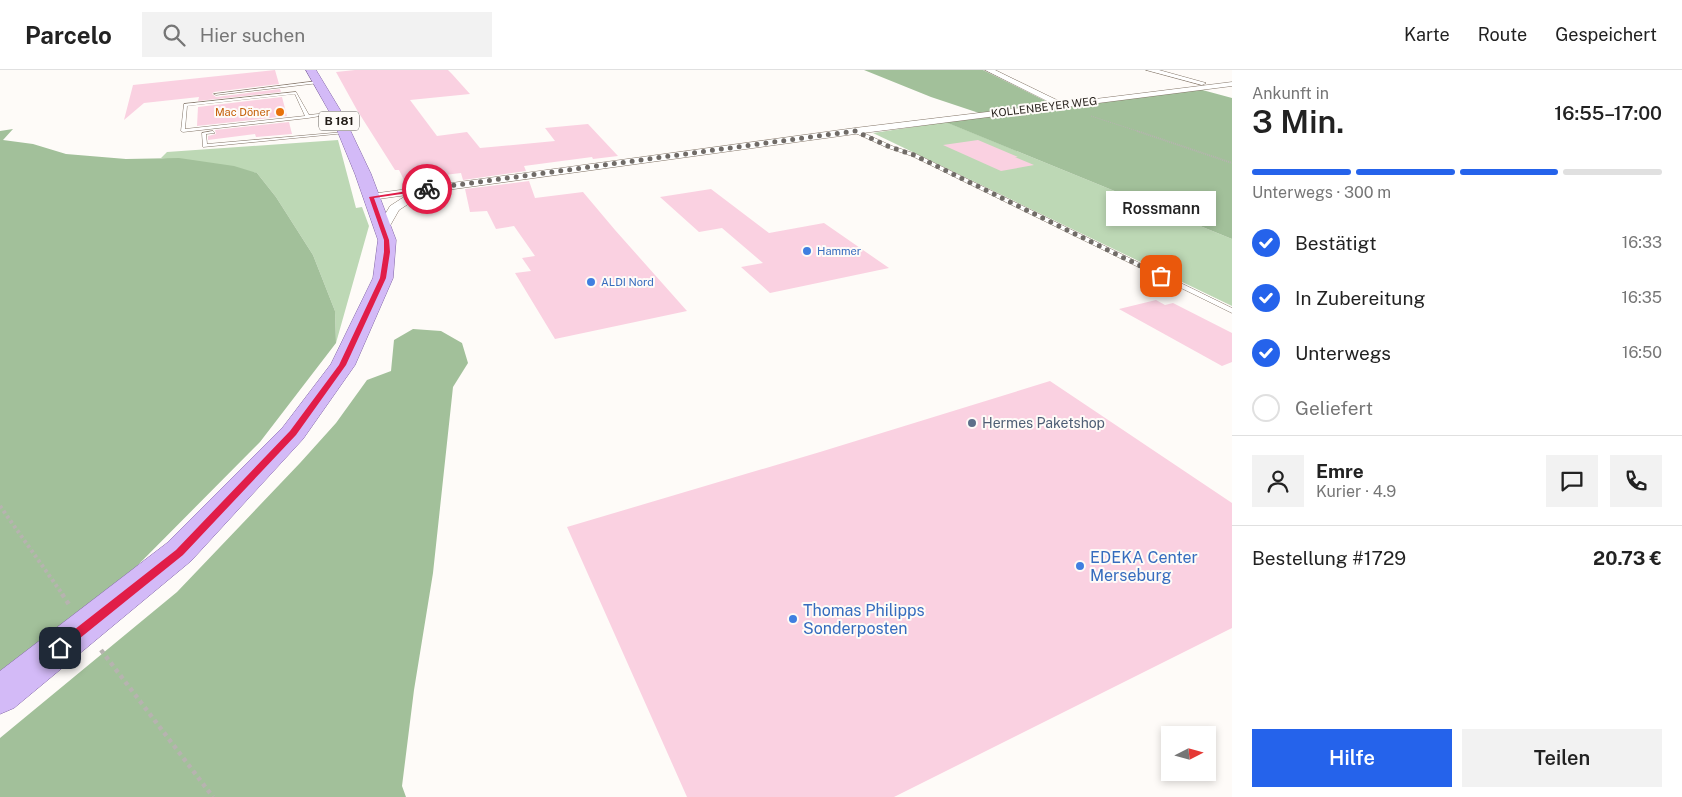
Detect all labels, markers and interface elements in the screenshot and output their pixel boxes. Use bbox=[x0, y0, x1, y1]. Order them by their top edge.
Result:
search box bbox=[142, 12, 492, 57]
text: Parcelo bbox=[25, 21, 112, 49]
icon: search bbox=[160, 21, 188, 49]
text: Hier suchen bbox=[200, 24, 305, 46]
text: Karte bbox=[1404, 24, 1450, 45]
text: Route bbox=[1478, 24, 1527, 45]
text: Gespeichert bbox=[1555, 24, 1657, 45]
text: Ankunft in bbox=[1252, 84, 1329, 103]
street label: KOLLENBEYER WEG bbox=[990, 95, 1098, 119]
text: 16:55–17:00 bbox=[1554, 102, 1662, 124]
text: 3 Min. bbox=[1252, 103, 1344, 140]
place label: Mac Döner bbox=[215, 106, 270, 118]
marker: Mac Döner bbox=[274, 106, 286, 118]
road number: B 181 bbox=[319, 111, 359, 130]
courier bbox=[402, 164, 452, 214]
icon: bike bbox=[413, 175, 441, 203]
text: Unterwegs · 300 m bbox=[1252, 183, 1391, 202]
callout: Rossmann bbox=[1106, 191, 1216, 226]
text: Rossmann bbox=[1122, 199, 1200, 218]
icon: check bbox=[1252, 229, 1280, 257]
text: Bestätigt bbox=[1295, 232, 1377, 254]
text: 16:33 bbox=[1622, 233, 1662, 252]
marker: Hammer bbox=[801, 245, 813, 257]
place label: Hammer bbox=[817, 245, 861, 257]
pin bbox=[1140, 255, 1182, 297]
icon: bag bbox=[1147, 262, 1175, 290]
marker: ALDI Nord bbox=[585, 276, 597, 288]
place label: ALDI Nord bbox=[601, 276, 654, 288]
icon: check bbox=[1252, 284, 1280, 312]
text: In Zubereitung bbox=[1295, 287, 1425, 309]
text: 16:35 bbox=[1622, 288, 1662, 307]
icon: check bbox=[1252, 339, 1280, 367]
text: Unterwegs bbox=[1295, 342, 1391, 364]
text: 16:50 bbox=[1622, 343, 1662, 362]
text: Geliefert bbox=[1295, 397, 1373, 419]
place label: Hermes Paketshop bbox=[982, 415, 1105, 431]
marker: Hermes Paketshop bbox=[966, 417, 978, 429]
button: person bbox=[1252, 455, 1304, 507]
button: chat bbox=[1546, 455, 1598, 507]
button: phone bbox=[1610, 455, 1662, 507]
text: Emre bbox=[1316, 460, 1364, 482]
text: Kurier · 4.9 bbox=[1316, 482, 1396, 501]
text: Bestellung #1729 bbox=[1252, 547, 1406, 569]
text: 20.73 € bbox=[1593, 547, 1662, 569]
place label: EDEKA Center Merseburg bbox=[1090, 548, 1198, 585]
marker: EDEKA Center Merseburg bbox=[1074, 560, 1086, 572]
place label: Thomas Philipps Sonderposten bbox=[803, 601, 925, 638]
marker: Thomas Philipps Sonderposten bbox=[787, 613, 799, 625]
pin bbox=[39, 627, 81, 669]
icon: home bbox=[46, 634, 74, 662]
north arrow bbox=[1161, 726, 1216, 781]
map controls bbox=[1161, 726, 1216, 781]
button: Hilfe bbox=[1252, 729, 1452, 787]
button: Teilen bbox=[1462, 729, 1662, 787]

